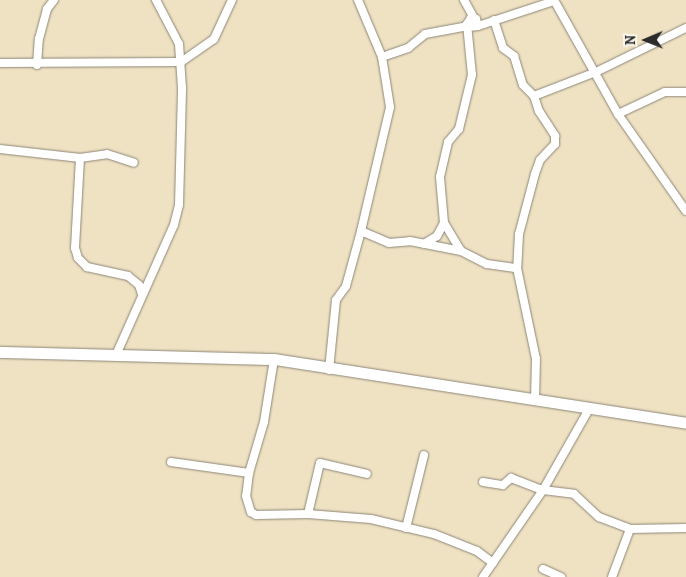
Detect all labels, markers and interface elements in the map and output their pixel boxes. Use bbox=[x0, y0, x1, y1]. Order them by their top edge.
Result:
north arrow bbox=[621, 15, 671, 65]
text: N bbox=[621, 35, 640, 46]

